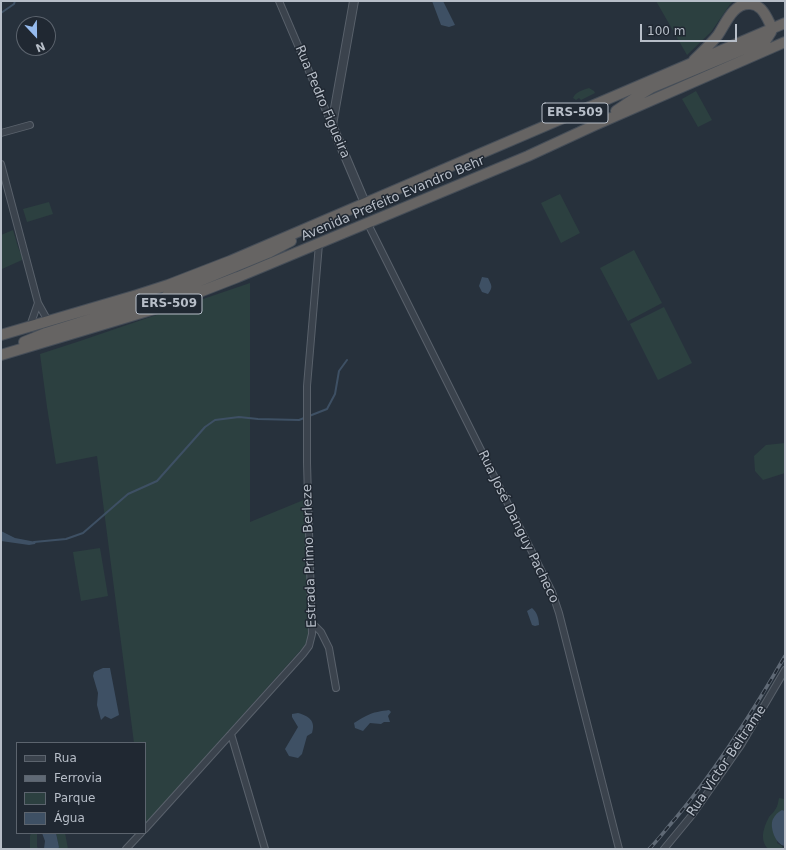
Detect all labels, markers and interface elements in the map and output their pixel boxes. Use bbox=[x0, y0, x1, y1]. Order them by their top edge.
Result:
north arrow bbox=[16, 16, 56, 56]
scale bar bbox=[642, 16, 739, 42]
text: 100 m bbox=[647, 24, 685, 38]
text: N bbox=[34, 39, 47, 54]
street label: Rua Pedro Figueira bbox=[291, 43, 353, 161]
road number: ERS-509 bbox=[542, 103, 608, 123]
street label: Avenida Prefeito Evandro Behr bbox=[299, 153, 487, 245]
road number: ERS-509 bbox=[136, 294, 202, 314]
street label: Rua José Danguy Pacheco bbox=[474, 448, 562, 606]
street label: Estrada Primo Berleze bbox=[300, 484, 320, 628]
street label: Rua Victor Beltrame bbox=[684, 703, 770, 819]
legend bbox=[16, 742, 146, 834]
text: Rua bbox=[54, 751, 77, 765]
text: Ferrovia bbox=[54, 771, 102, 785]
text: Parque bbox=[54, 791, 95, 805]
text: Água bbox=[54, 811, 85, 825]

